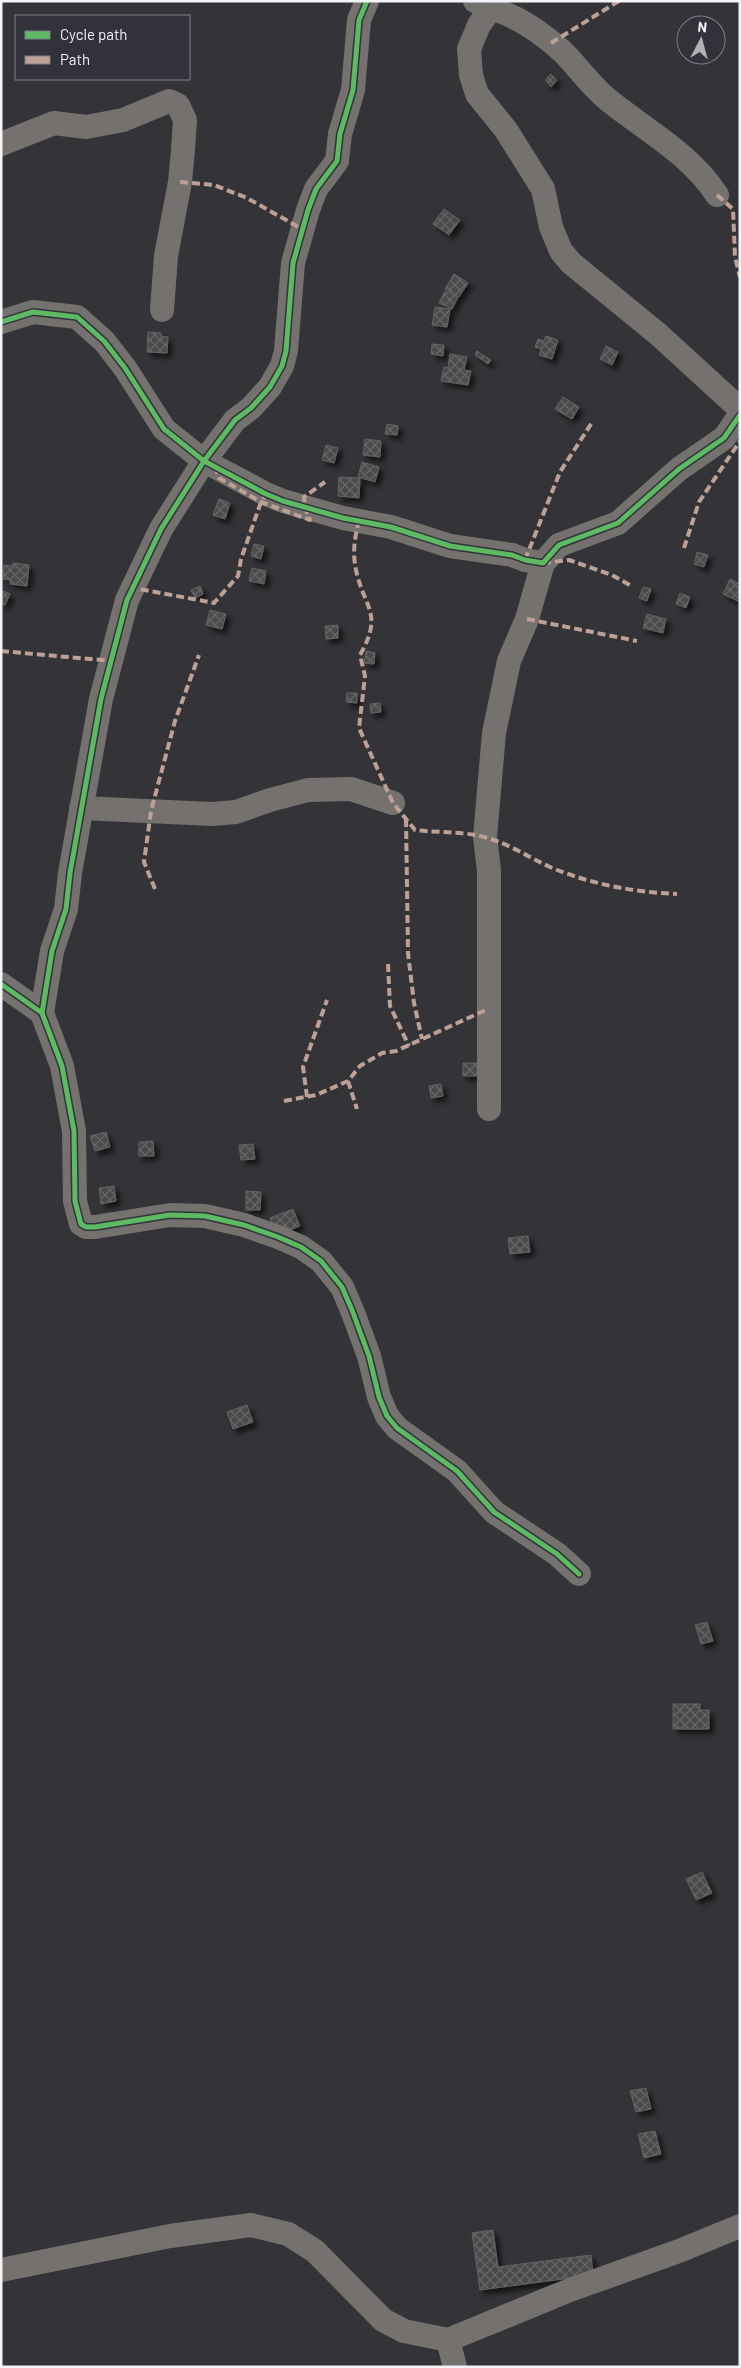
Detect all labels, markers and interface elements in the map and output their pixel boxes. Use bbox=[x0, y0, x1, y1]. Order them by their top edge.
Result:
legend bbox=[15, 15, 190, 80]
north arrow bbox=[676, 15, 726, 65]
text: N bbox=[697, 18, 708, 36]
text: Cycle path bbox=[60, 25, 127, 43]
text: Path bbox=[60, 50, 90, 68]

